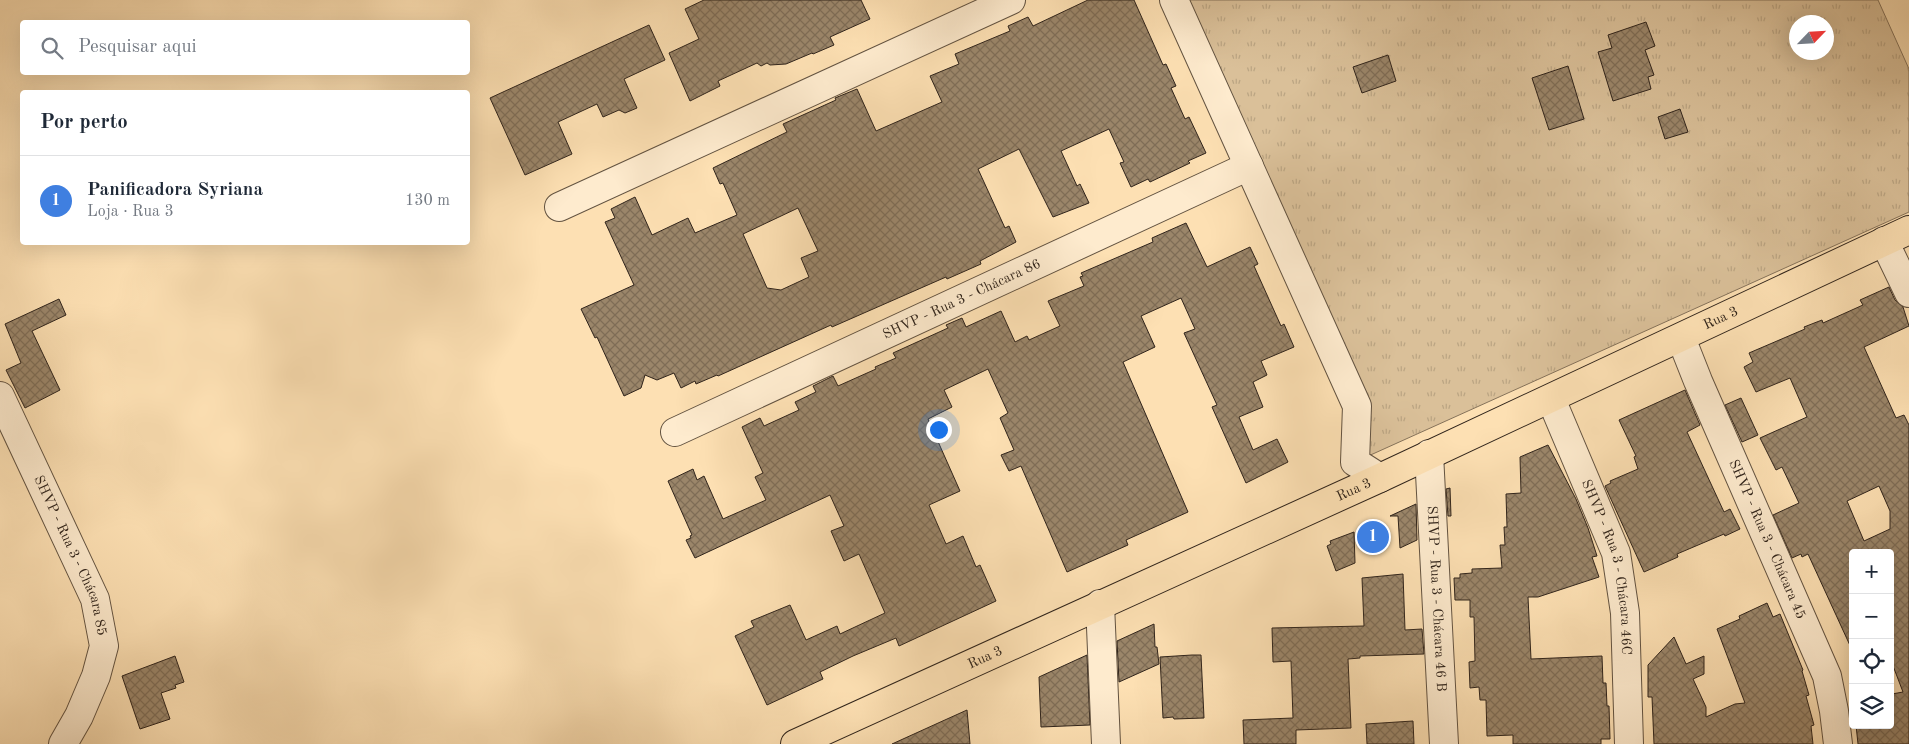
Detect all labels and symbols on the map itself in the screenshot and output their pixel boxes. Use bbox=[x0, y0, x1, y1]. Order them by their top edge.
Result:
north arrow bbox=[1789, 15, 1834, 60]
street label: SHVP - Rua 3 - Chácara 86 bbox=[881, 257, 1043, 342]
street label: Rua 3 bbox=[1701, 304, 1740, 332]
your location bbox=[926, 417, 952, 443]
street label: SHVP - Rua 3 - Chácara 45 bbox=[1726, 457, 1808, 621]
street label: SHVP - Rua 3 - Chácara 85 bbox=[31, 473, 109, 637]
street label: Rua 3 bbox=[1334, 476, 1373, 504]
street label: SHVP - Rua 3 - Chácara 46C bbox=[1579, 477, 1633, 655]
street label: SHVP - Rua 3 - Chácara 46 B bbox=[1425, 506, 1448, 692]
pin: 1 bbox=[1357, 518, 1389, 556]
street label: Rua 3 bbox=[966, 644, 1005, 671]

